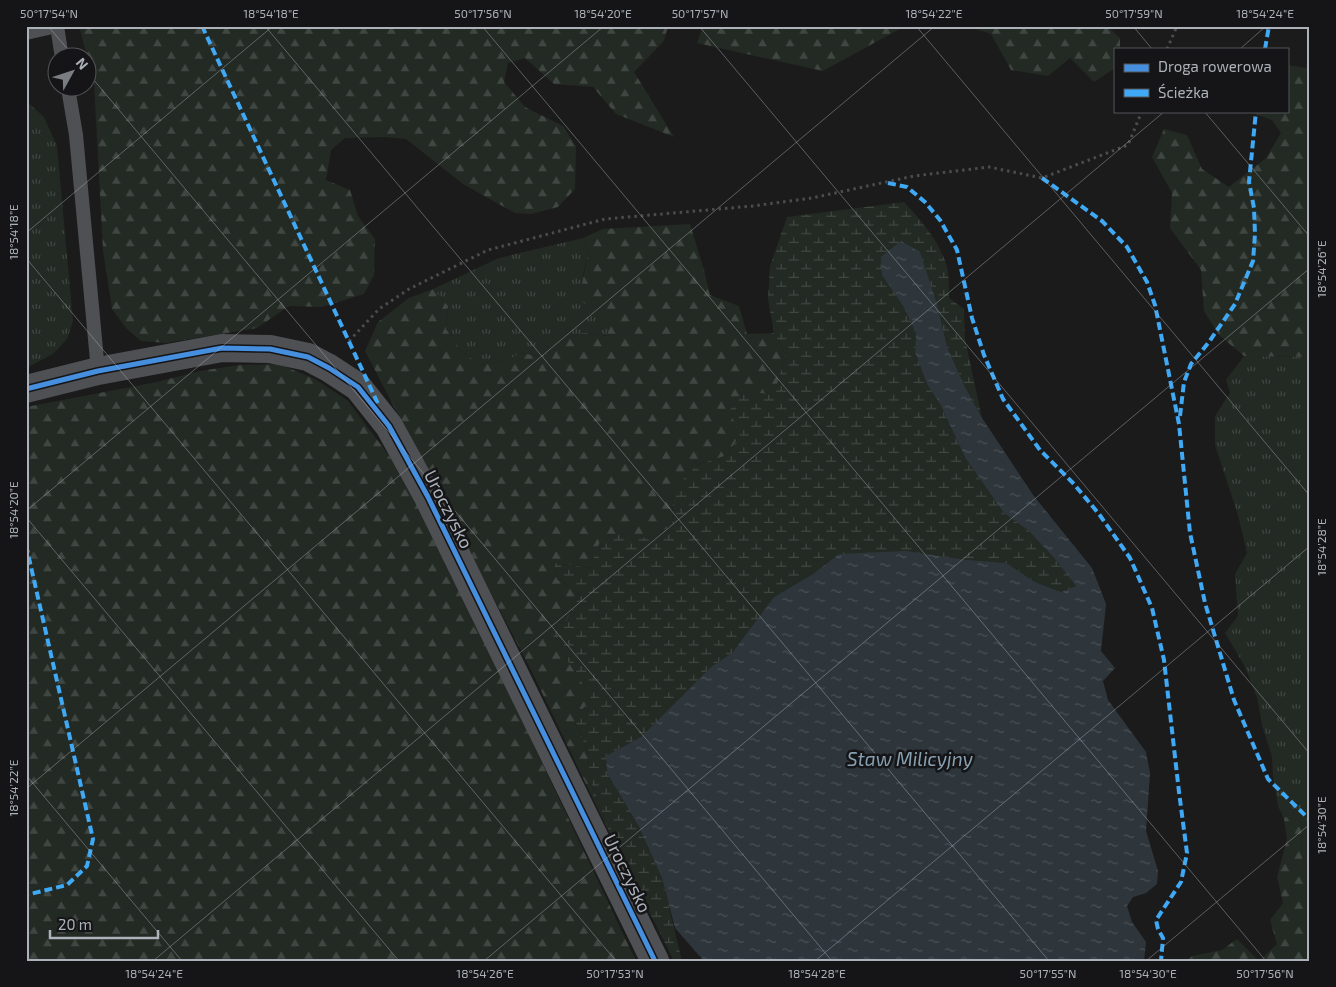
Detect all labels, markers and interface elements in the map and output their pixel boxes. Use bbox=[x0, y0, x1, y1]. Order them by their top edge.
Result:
text: 50°17'54"N bbox=[20, 6, 78, 20]
text: 18°54'18"E bbox=[243, 6, 299, 20]
text: 50°17'56"N bbox=[454, 6, 512, 20]
text: 18°54'20"E bbox=[574, 6, 632, 20]
text: 50°17'57"N bbox=[672, 6, 728, 20]
text: 18°54'22"E bbox=[905, 6, 963, 20]
text: 50°17'59"N bbox=[1105, 6, 1163, 20]
text: 18°54'24"E bbox=[1236, 6, 1294, 20]
north arrow bbox=[48, 48, 98, 98]
legend bbox=[1114, 48, 1288, 112]
text: N bbox=[73, 54, 92, 73]
text: Droga rowerowa bbox=[1158, 57, 1272, 75]
text: Ścieżka bbox=[1158, 83, 1209, 101]
text: 18°54'18"E bbox=[6, 204, 20, 260]
text: 18°54'26"E bbox=[1314, 240, 1328, 298]
street label: Uroczysko bbox=[420, 466, 478, 552]
text: 18°54'20"E bbox=[6, 481, 20, 539]
text: 18°54'28"E bbox=[1314, 518, 1328, 576]
water label: Staw Milicyjny bbox=[847, 747, 973, 771]
text: 18°54'22"E bbox=[6, 759, 20, 817]
text: 18°54'30"E bbox=[1314, 796, 1328, 854]
street label: Uroczysko bbox=[599, 830, 657, 916]
scale bar bbox=[50, 907, 158, 939]
text: 20 m bbox=[58, 915, 92, 933]
text: 18°54'24"E bbox=[125, 966, 183, 980]
text: 18°54'26"E bbox=[456, 966, 514, 980]
text: 50°17'53"N bbox=[586, 966, 644, 980]
text: 18°54'28"E bbox=[788, 966, 846, 980]
text: 50°17'55"N bbox=[1019, 966, 1077, 980]
text: 18°54'30"E bbox=[1119, 966, 1177, 980]
text: 50°17'56"N bbox=[1236, 966, 1294, 980]

